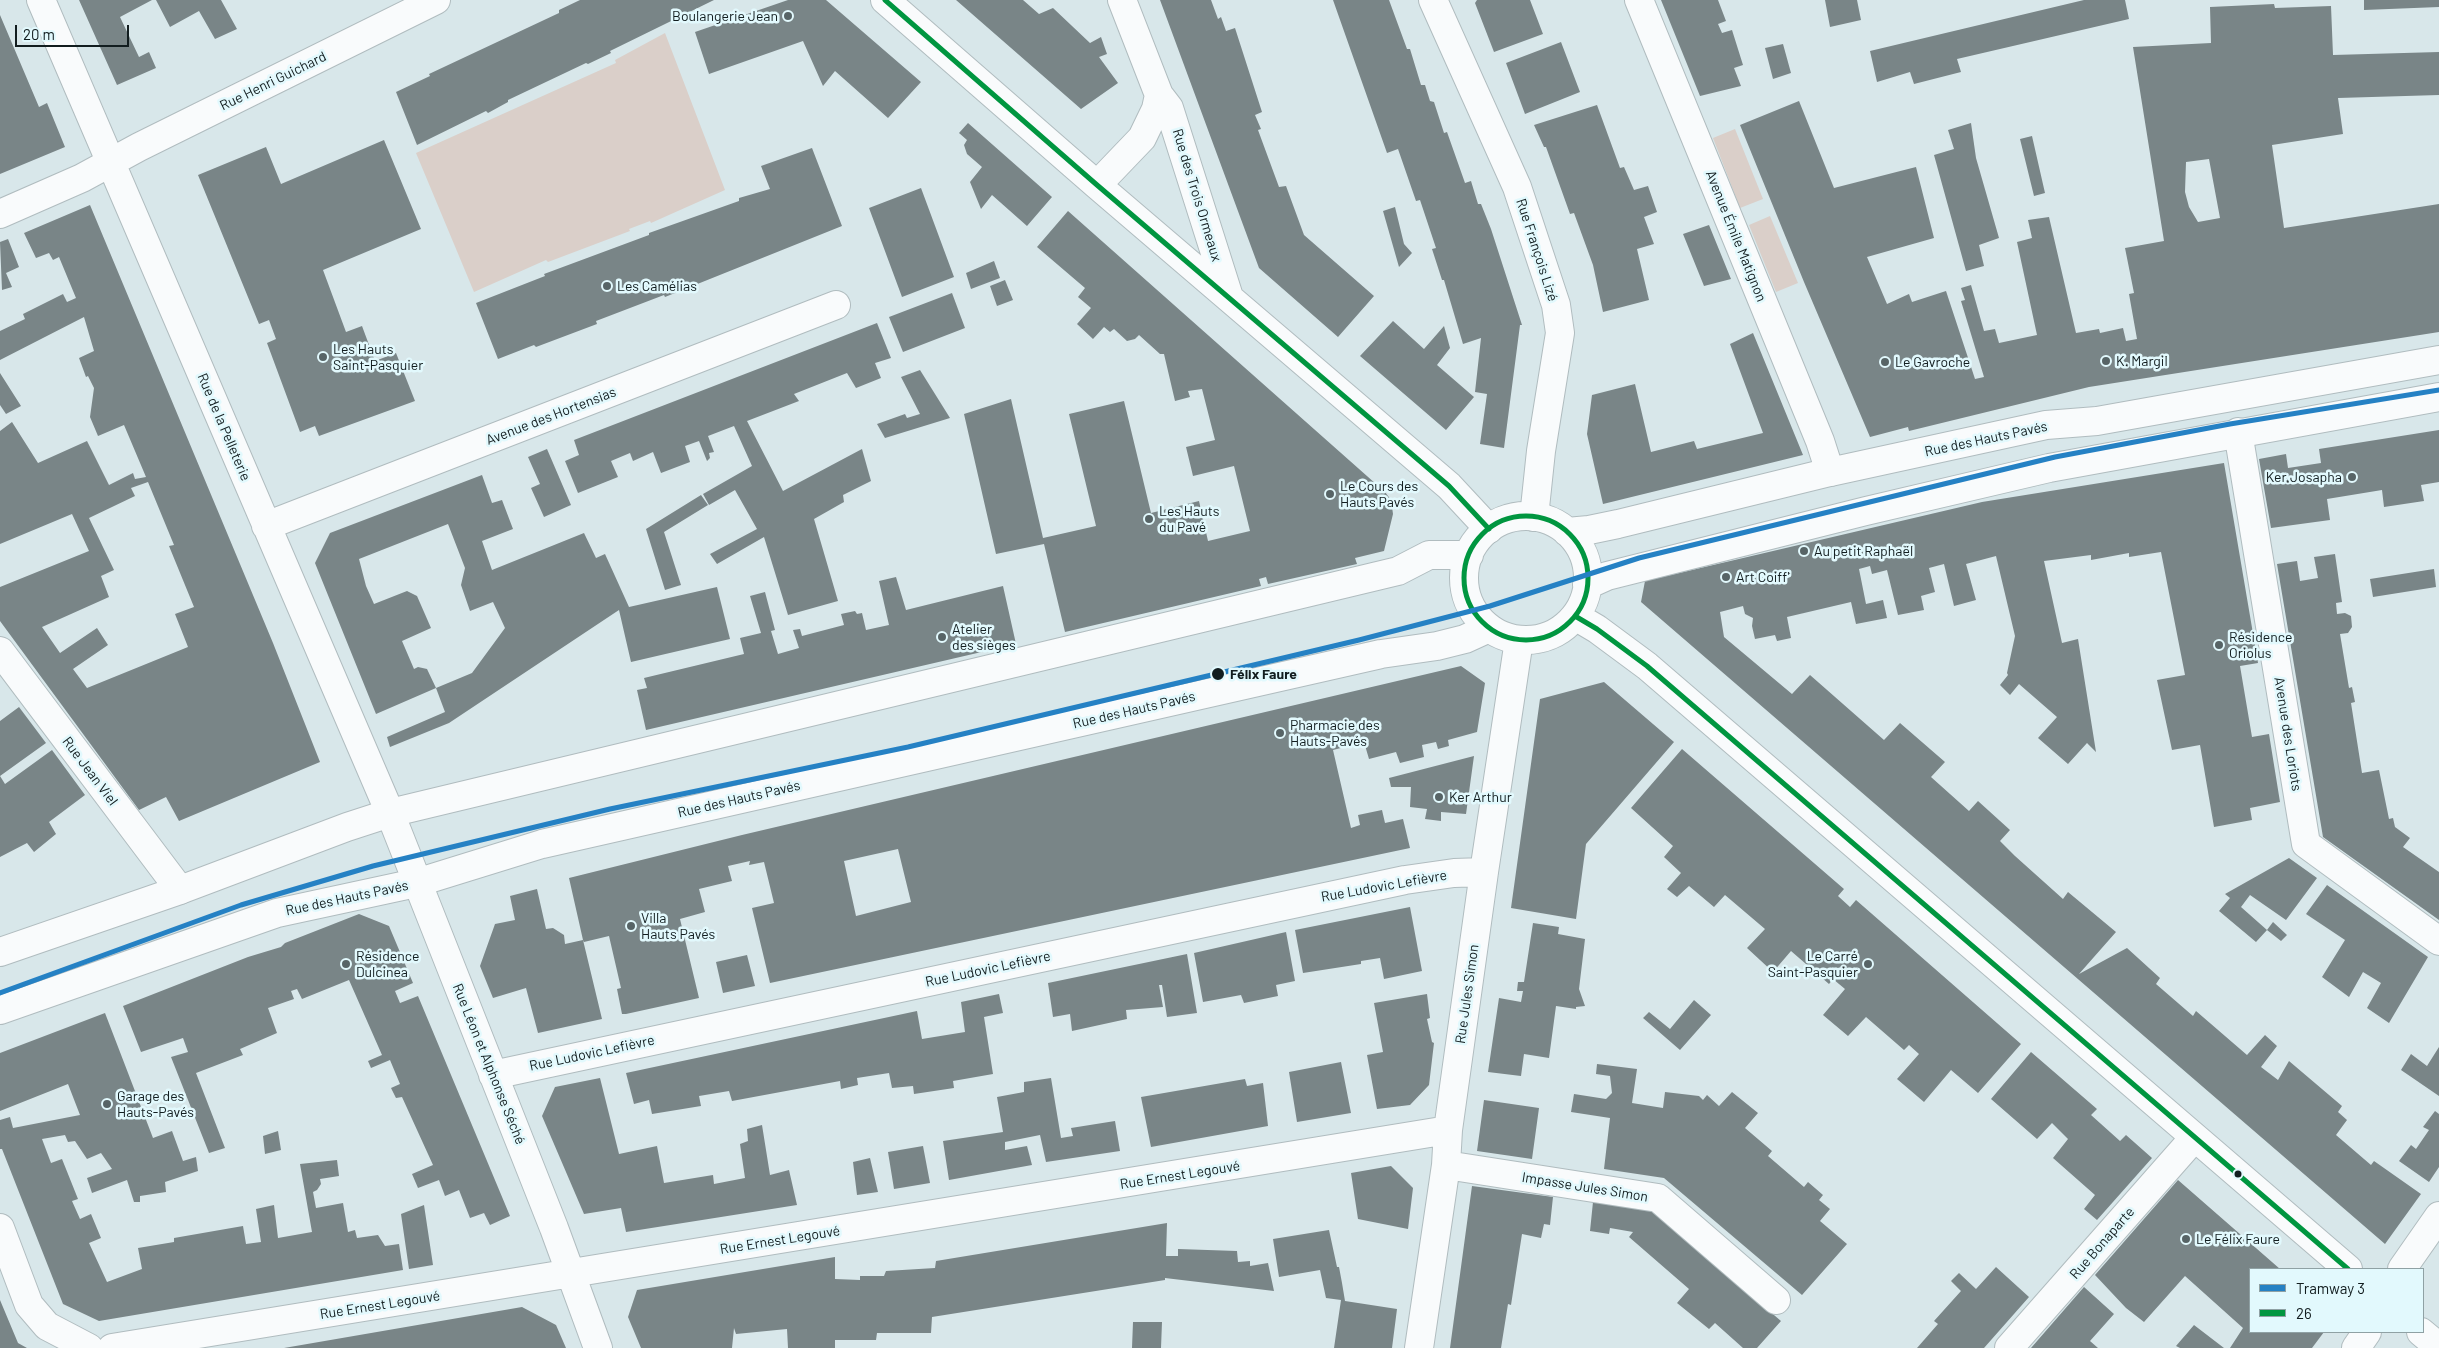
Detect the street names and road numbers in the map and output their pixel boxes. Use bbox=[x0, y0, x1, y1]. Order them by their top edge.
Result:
street label: Rue Henri Guichard bbox=[217, 48, 329, 114]
street label: Rue des Trois Ormeaux bbox=[1169, 127, 1225, 263]
street label: Avenue Émile Matignon bbox=[1702, 168, 1770, 304]
street label: Rue François Lizé bbox=[1512, 197, 1562, 303]
street label: Rue de la Pelleterie bbox=[194, 371, 254, 483]
street label: Avenue des Hortensias bbox=[484, 383, 618, 449]
street label: Rue des Hauts Pavés bbox=[1923, 418, 2049, 460]
street label: Avenue des Loriots bbox=[2271, 676, 2305, 792]
street label: Rue des Hauts Pavés bbox=[1071, 688, 1197, 732]
street label: Rue Jean Viel bbox=[59, 733, 121, 809]
street label: Rue des Hauts Pavés bbox=[676, 777, 802, 821]
street label: Rue Ludovic Lefièvre bbox=[1320, 867, 1448, 905]
street label: Rue des Hauts Pavés bbox=[284, 877, 410, 919]
street label: Rue Jules Simon bbox=[1452, 943, 1482, 1045]
street label: Rue Ludovic Lefièvre bbox=[924, 948, 1052, 990]
street label: Rue Léon et Alphonse Séché bbox=[449, 981, 529, 1147]
street label: Rue Ludovic Lefièvre bbox=[528, 1032, 656, 1074]
street label: Rue Ernest Legouvé bbox=[1119, 1157, 1241, 1193]
street label: Impasse Jules Simon bbox=[1521, 1169, 1649, 1205]
street label: Rue Bonaparte bbox=[2066, 1204, 2138, 1282]
street label: Rue Ernest Legouvé bbox=[719, 1222, 841, 1258]
street label: Rue Ernest Legouvé bbox=[319, 1287, 441, 1323]

